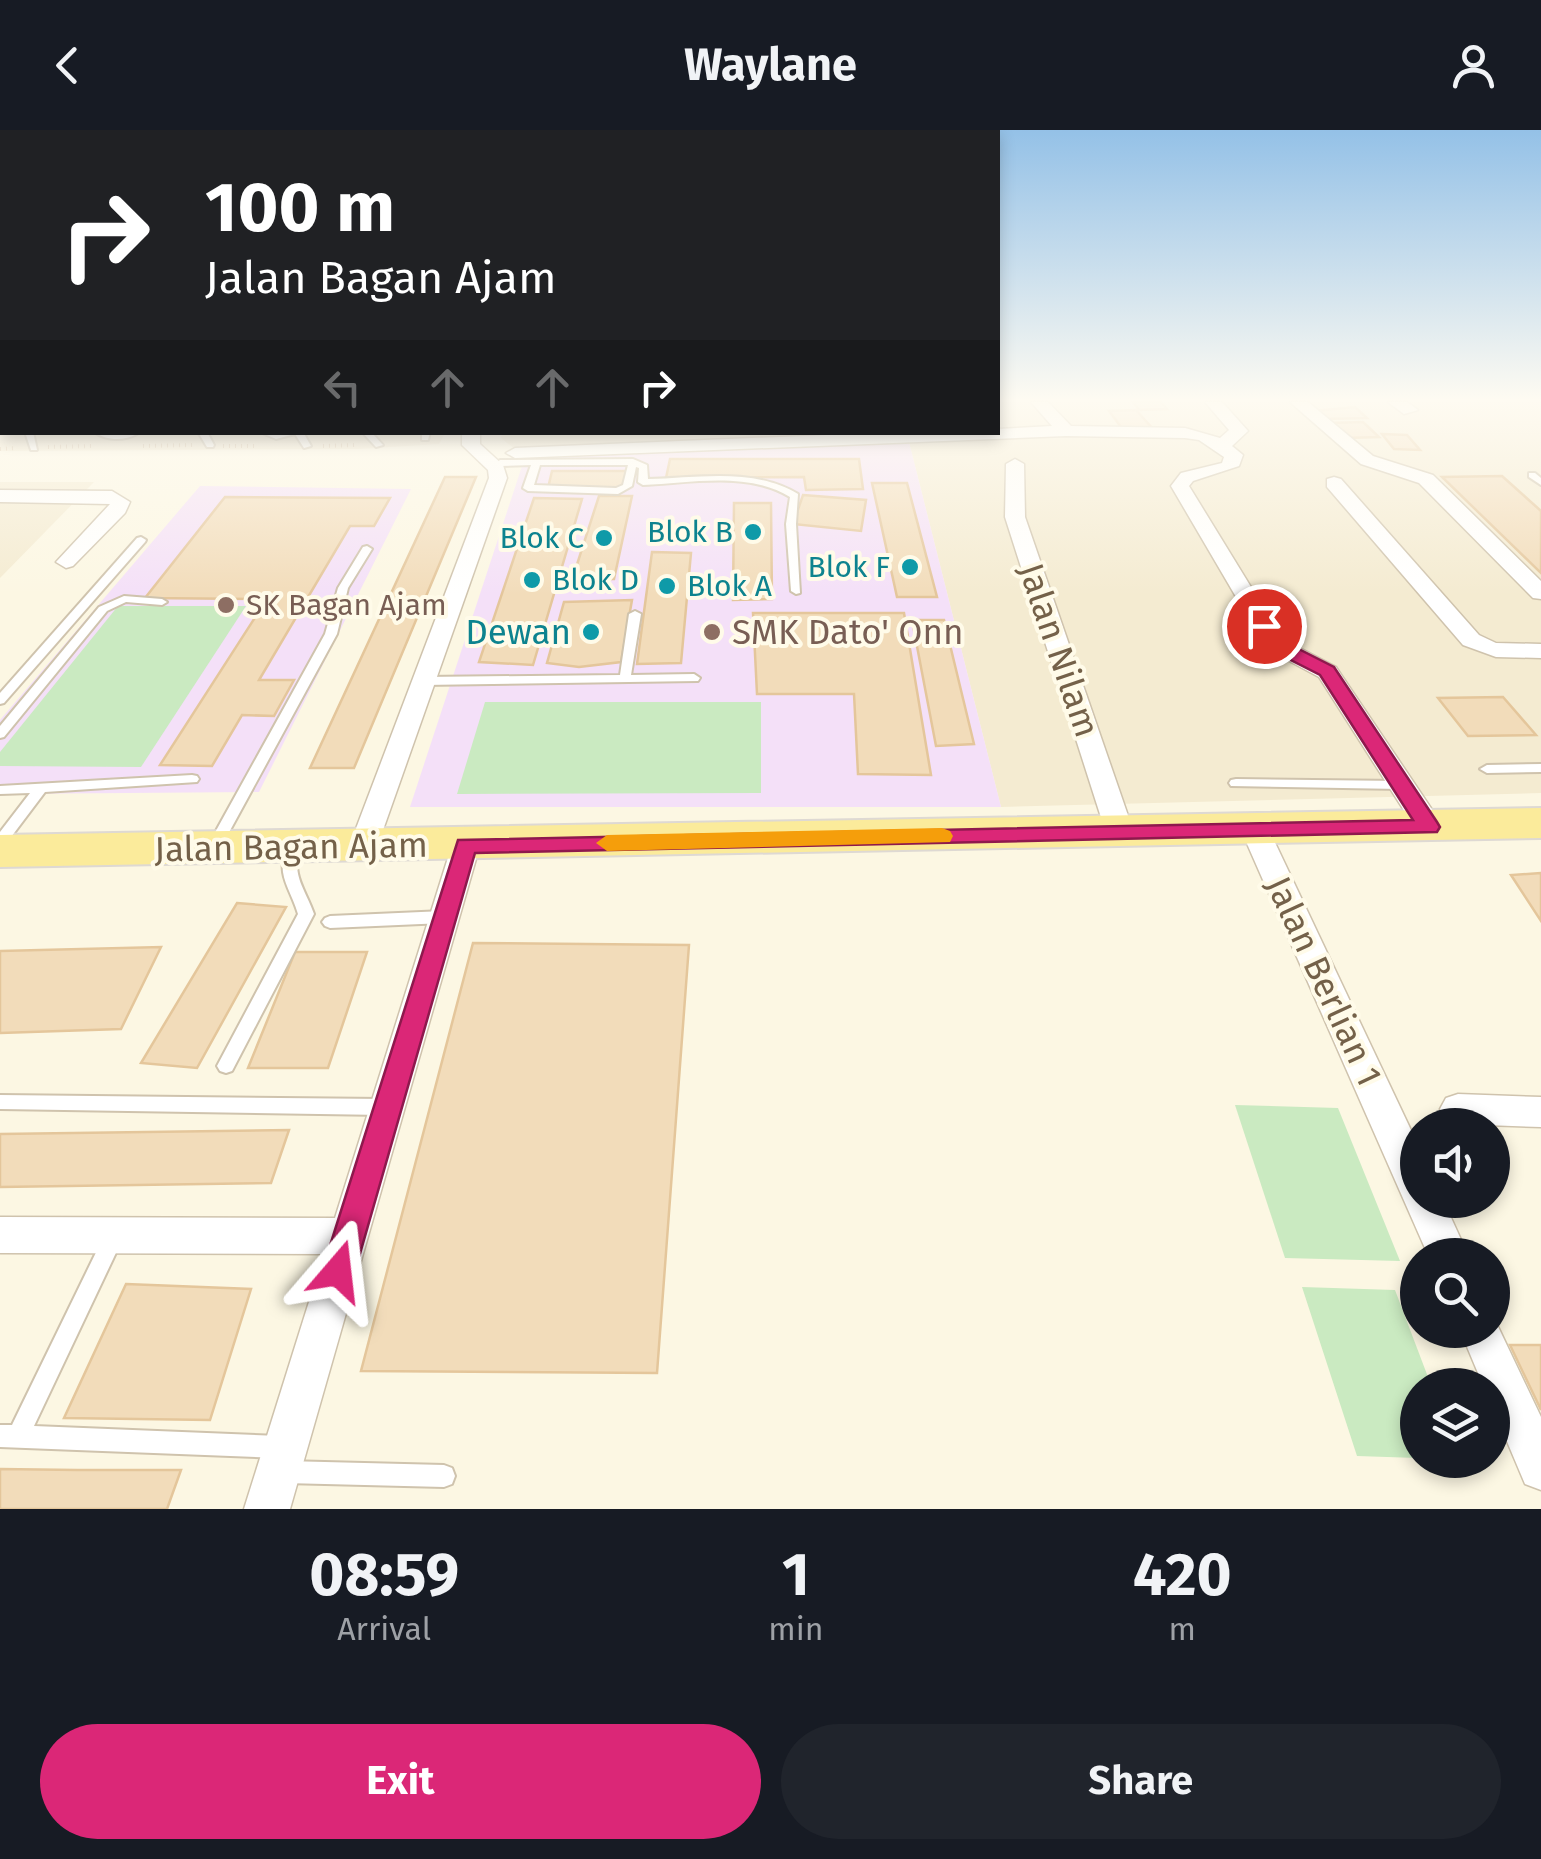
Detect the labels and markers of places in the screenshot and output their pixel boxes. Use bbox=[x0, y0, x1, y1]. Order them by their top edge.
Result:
place label: Blok B bbox=[647, 514, 733, 550]
place label: Blok C bbox=[499, 520, 584, 556]
marker: Blok B bbox=[742, 521, 764, 543]
marker: Blok C bbox=[593, 527, 615, 549]
place label: Blok F bbox=[808, 549, 890, 585]
marker: Blok F bbox=[899, 556, 921, 578]
place label: Blok D bbox=[552, 562, 639, 598]
place label: Blok A bbox=[687, 568, 773, 604]
marker: Blok D bbox=[521, 569, 543, 591]
marker: Blok A bbox=[656, 575, 678, 597]
pin bbox=[1222, 584, 1307, 669]
place label: SK Bagan Ajam bbox=[246, 587, 447, 623]
marker: SK Bagan Ajam bbox=[215, 594, 237, 616]
place label: Dewan bbox=[465, 611, 571, 653]
place label: SMK Dato' Onn bbox=[732, 611, 963, 653]
marker: Dewan bbox=[580, 621, 602, 643]
marker: SMK Dato' Onn bbox=[701, 621, 723, 643]

